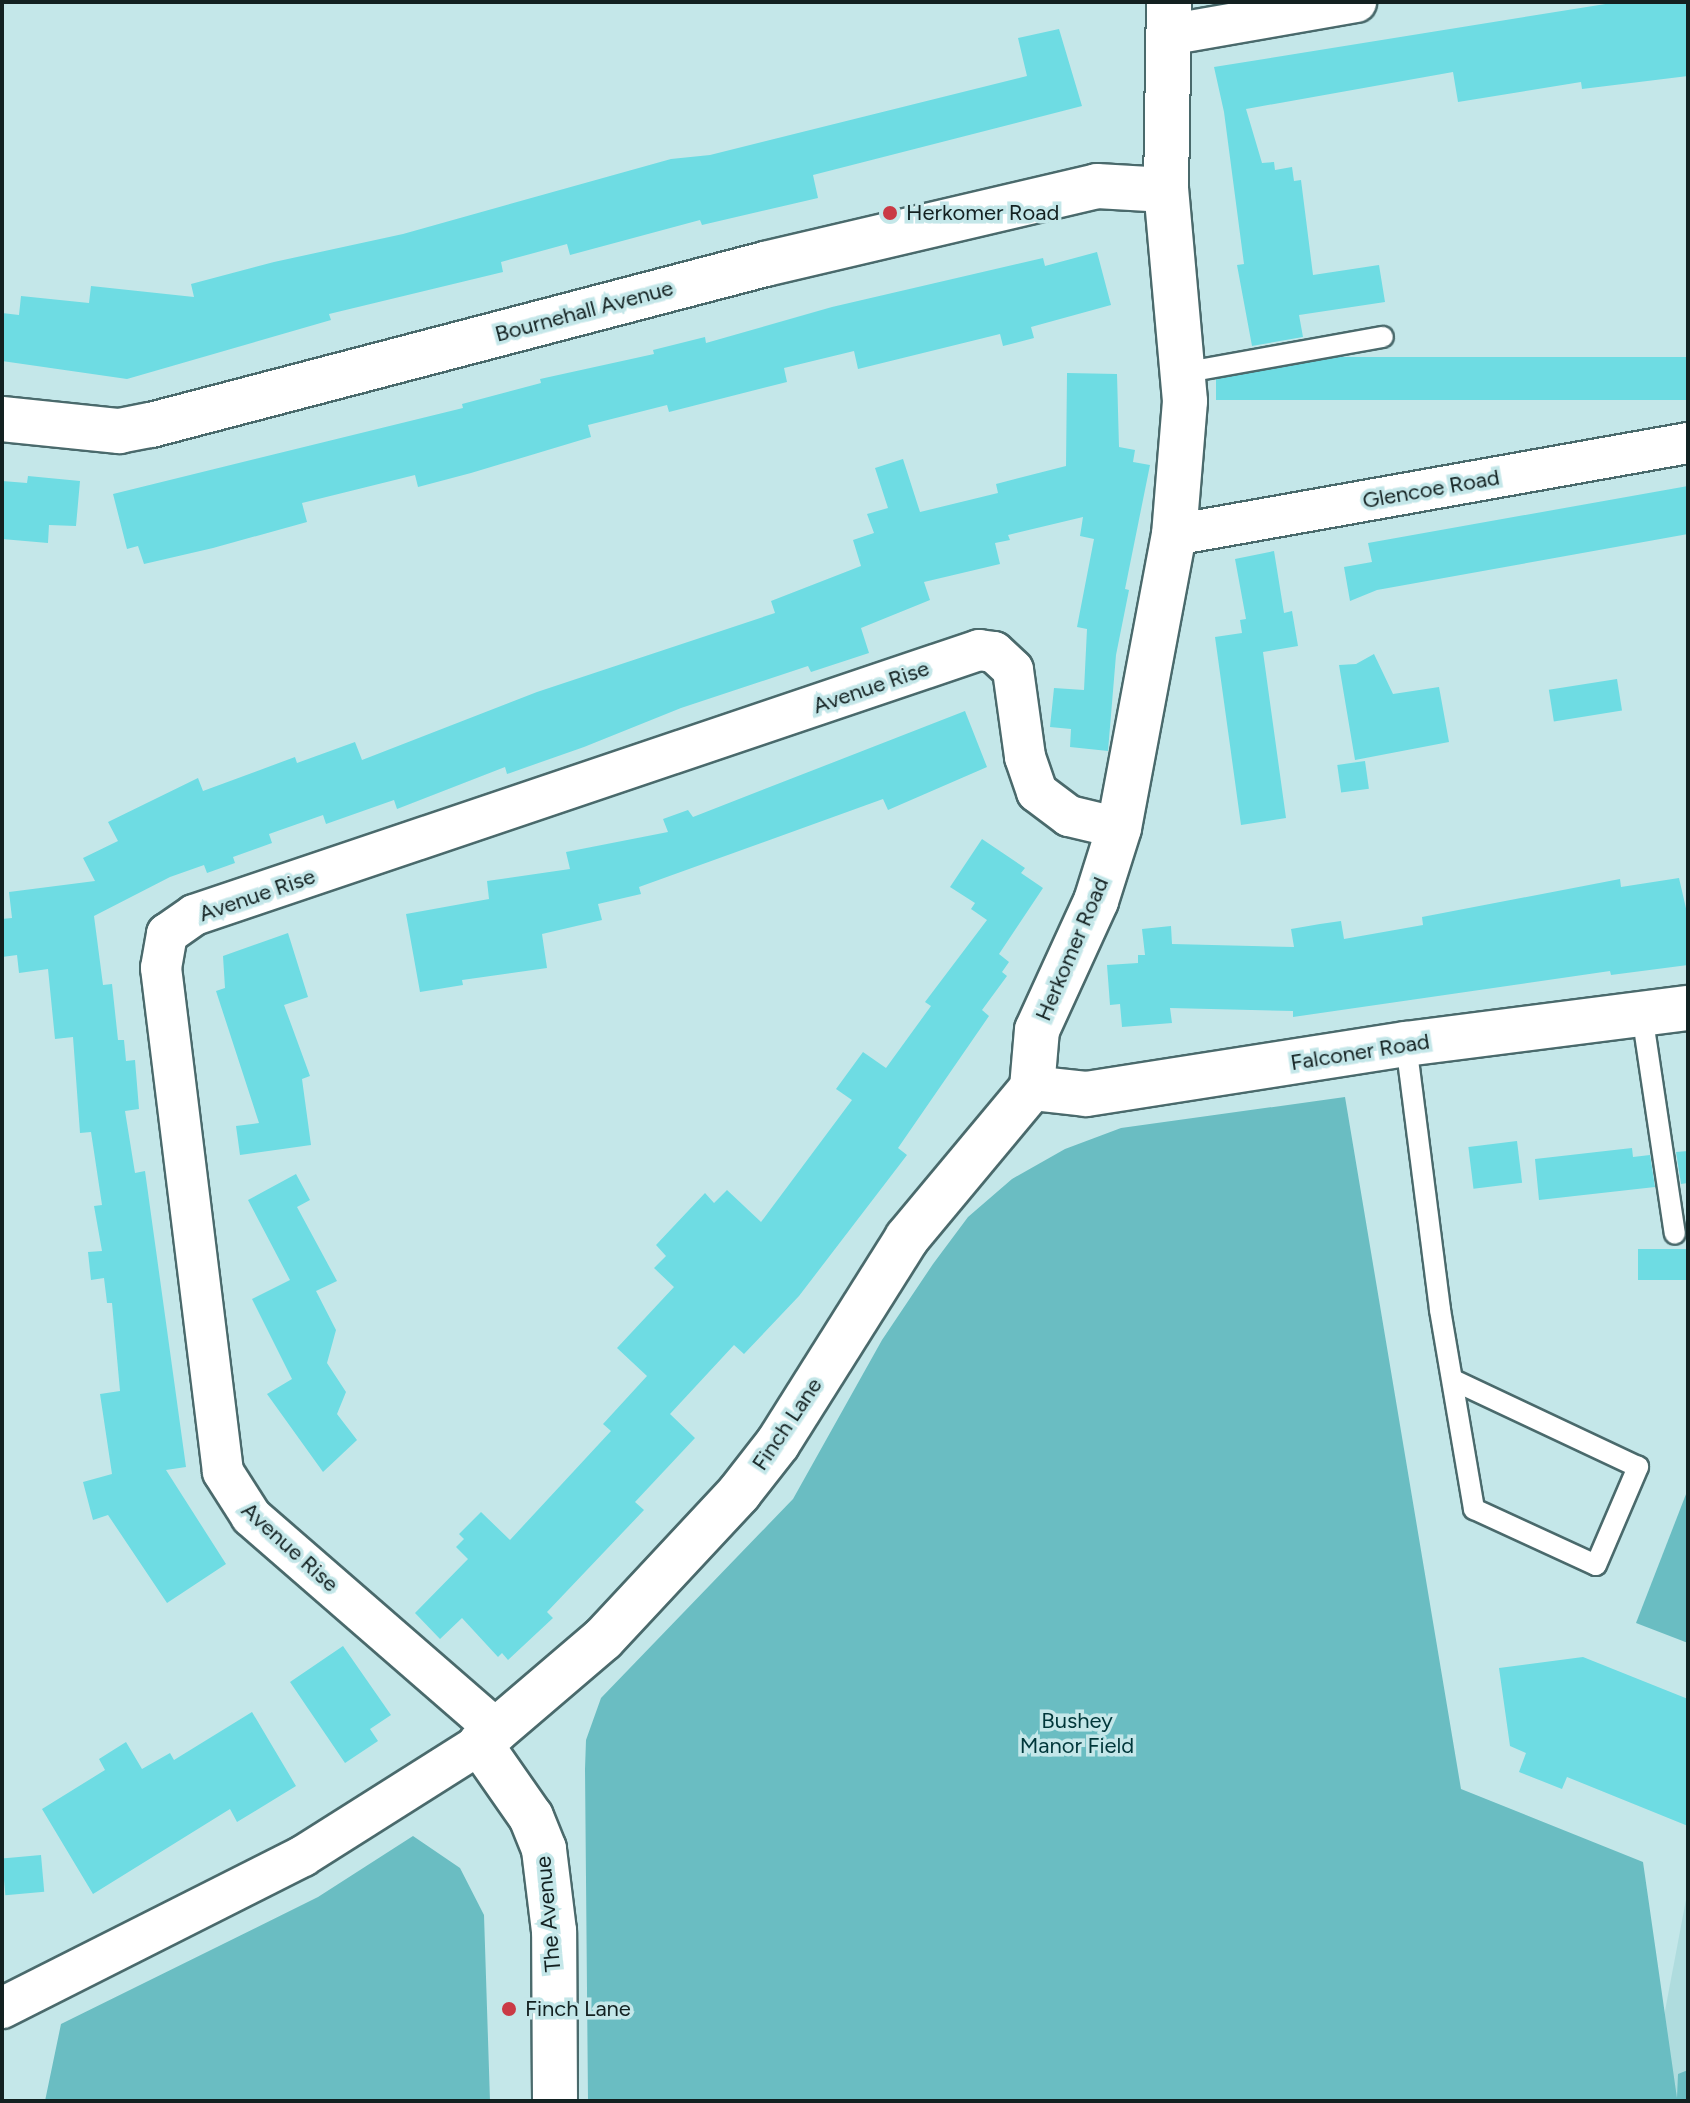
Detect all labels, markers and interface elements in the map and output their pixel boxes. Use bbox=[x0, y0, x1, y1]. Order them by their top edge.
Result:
place label: Herkomer Road bbox=[906, 200, 1059, 226]
marker: Herkomer Road bbox=[881, 204, 899, 222]
street label: Bournehall Avenue bbox=[492, 275, 676, 347]
street label: Glencoe Road bbox=[1360, 464, 1502, 514]
street label: Avenue Rise bbox=[810, 655, 932, 719]
street label: Avenue Rise bbox=[196, 863, 318, 927]
street label: Herkomer Road bbox=[1030, 873, 1114, 1025]
street label: Falconer Road bbox=[1289, 1028, 1431, 1076]
street label: Finch Lane bbox=[746, 1373, 828, 1475]
street label: Avenue Rise bbox=[236, 1497, 344, 1597]
park label: Bushey Manor Field bbox=[1020, 1707, 1134, 1758]
street label: The Avenue bbox=[530, 1855, 566, 1973]
place label: Finch Lane bbox=[525, 1996, 631, 2022]
marker: Finch Lane bbox=[500, 2000, 518, 2018]

